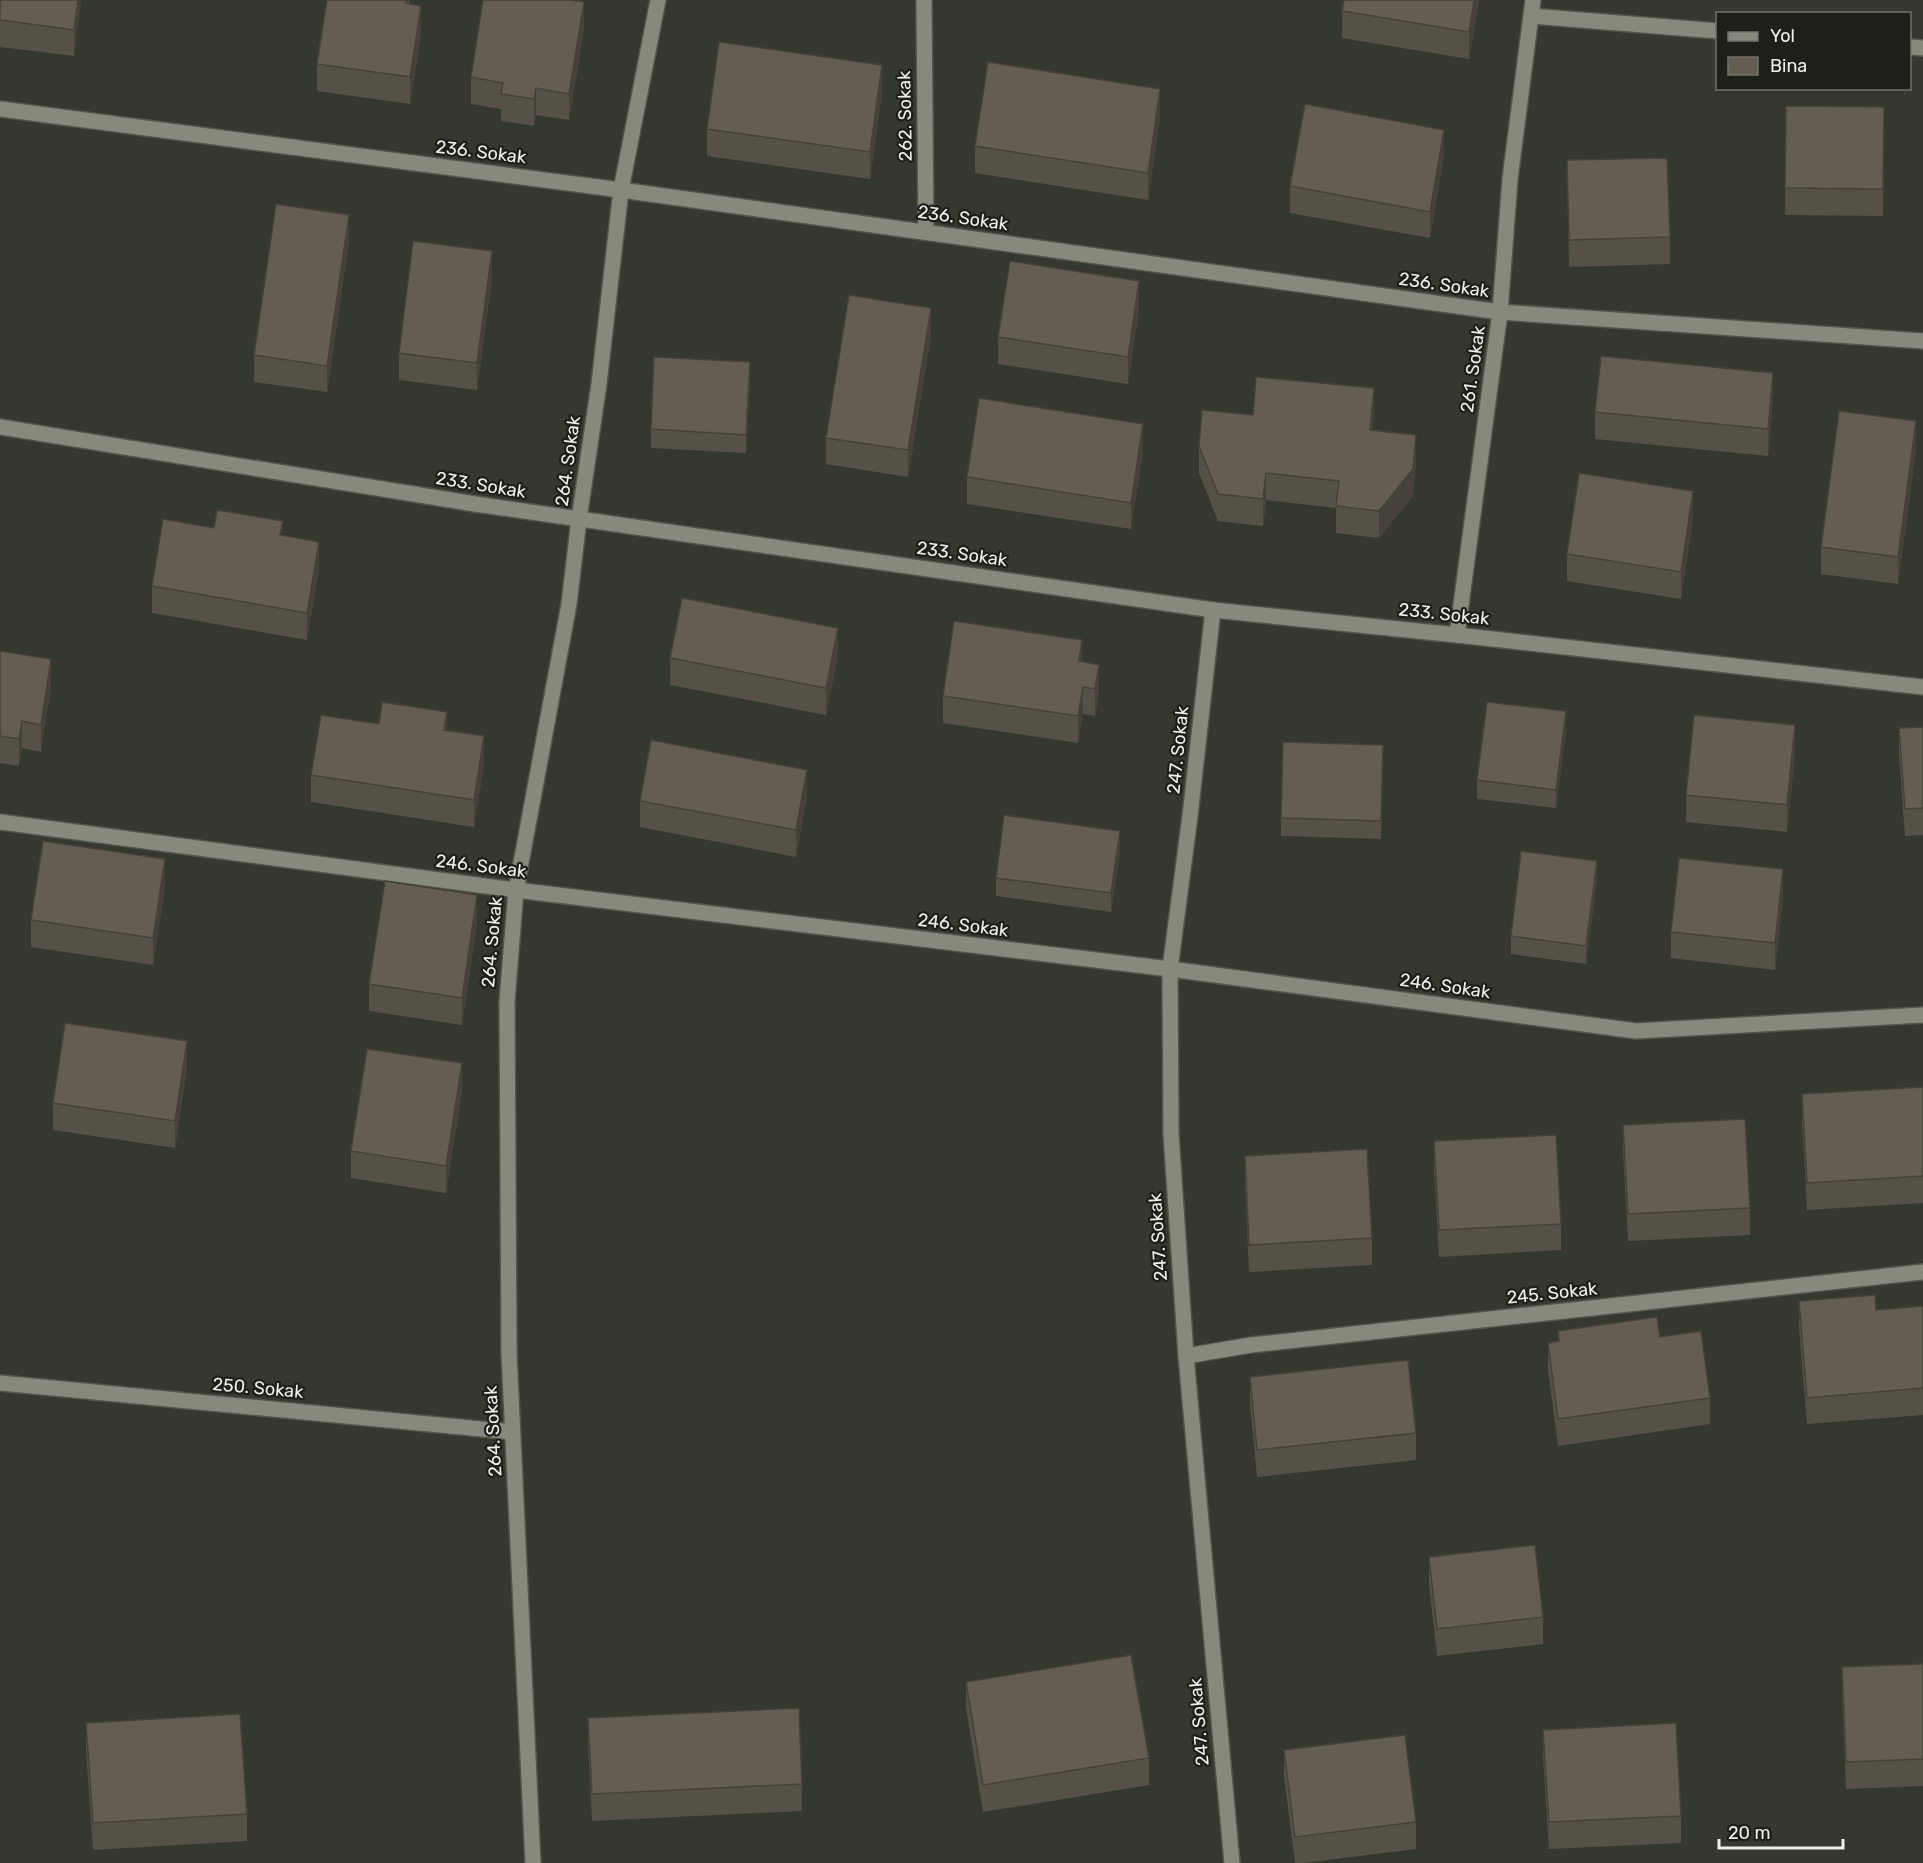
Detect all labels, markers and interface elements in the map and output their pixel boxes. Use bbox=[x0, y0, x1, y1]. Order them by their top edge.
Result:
legend bbox=[1716, 12, 1911, 90]
text: Yol bbox=[1770, 25, 1795, 47]
text: Bina bbox=[1770, 55, 1807, 77]
street label: 262. Sokak bbox=[893, 70, 917, 162]
street label: 236. Sokak bbox=[434, 136, 528, 169]
street label: 236. Sokak bbox=[916, 201, 1010, 235]
street label: 236. Sokak bbox=[1397, 268, 1491, 302]
street label: 261. Sokak bbox=[1456, 323, 1490, 414]
street label: 264. Sokak bbox=[551, 414, 585, 508]
street label: 233. Sokak bbox=[434, 467, 528, 503]
street label: 233. Sokak bbox=[915, 537, 1009, 571]
street label: 233. Sokak bbox=[1398, 598, 1491, 630]
street label: 247. Sokak bbox=[1162, 704, 1194, 795]
street label: 246. Sokak bbox=[434, 850, 528, 883]
street label: 264. Sokak bbox=[477, 895, 507, 988]
street label: 246. Sokak bbox=[916, 909, 1010, 942]
street label: 246. Sokak bbox=[1398, 969, 1492, 1003]
street label: 247. Sokak bbox=[1144, 1192, 1172, 1282]
street label: 245. Sokak bbox=[1506, 1277, 1599, 1309]
street label: 250. Sokak bbox=[212, 1373, 305, 1403]
street label: 264. Sokak bbox=[480, 1384, 506, 1477]
street label: 247. Sokak bbox=[1184, 1676, 1214, 1767]
scale bar bbox=[1719, 1812, 1844, 1850]
text: 20 m bbox=[1728, 1822, 1770, 1844]

